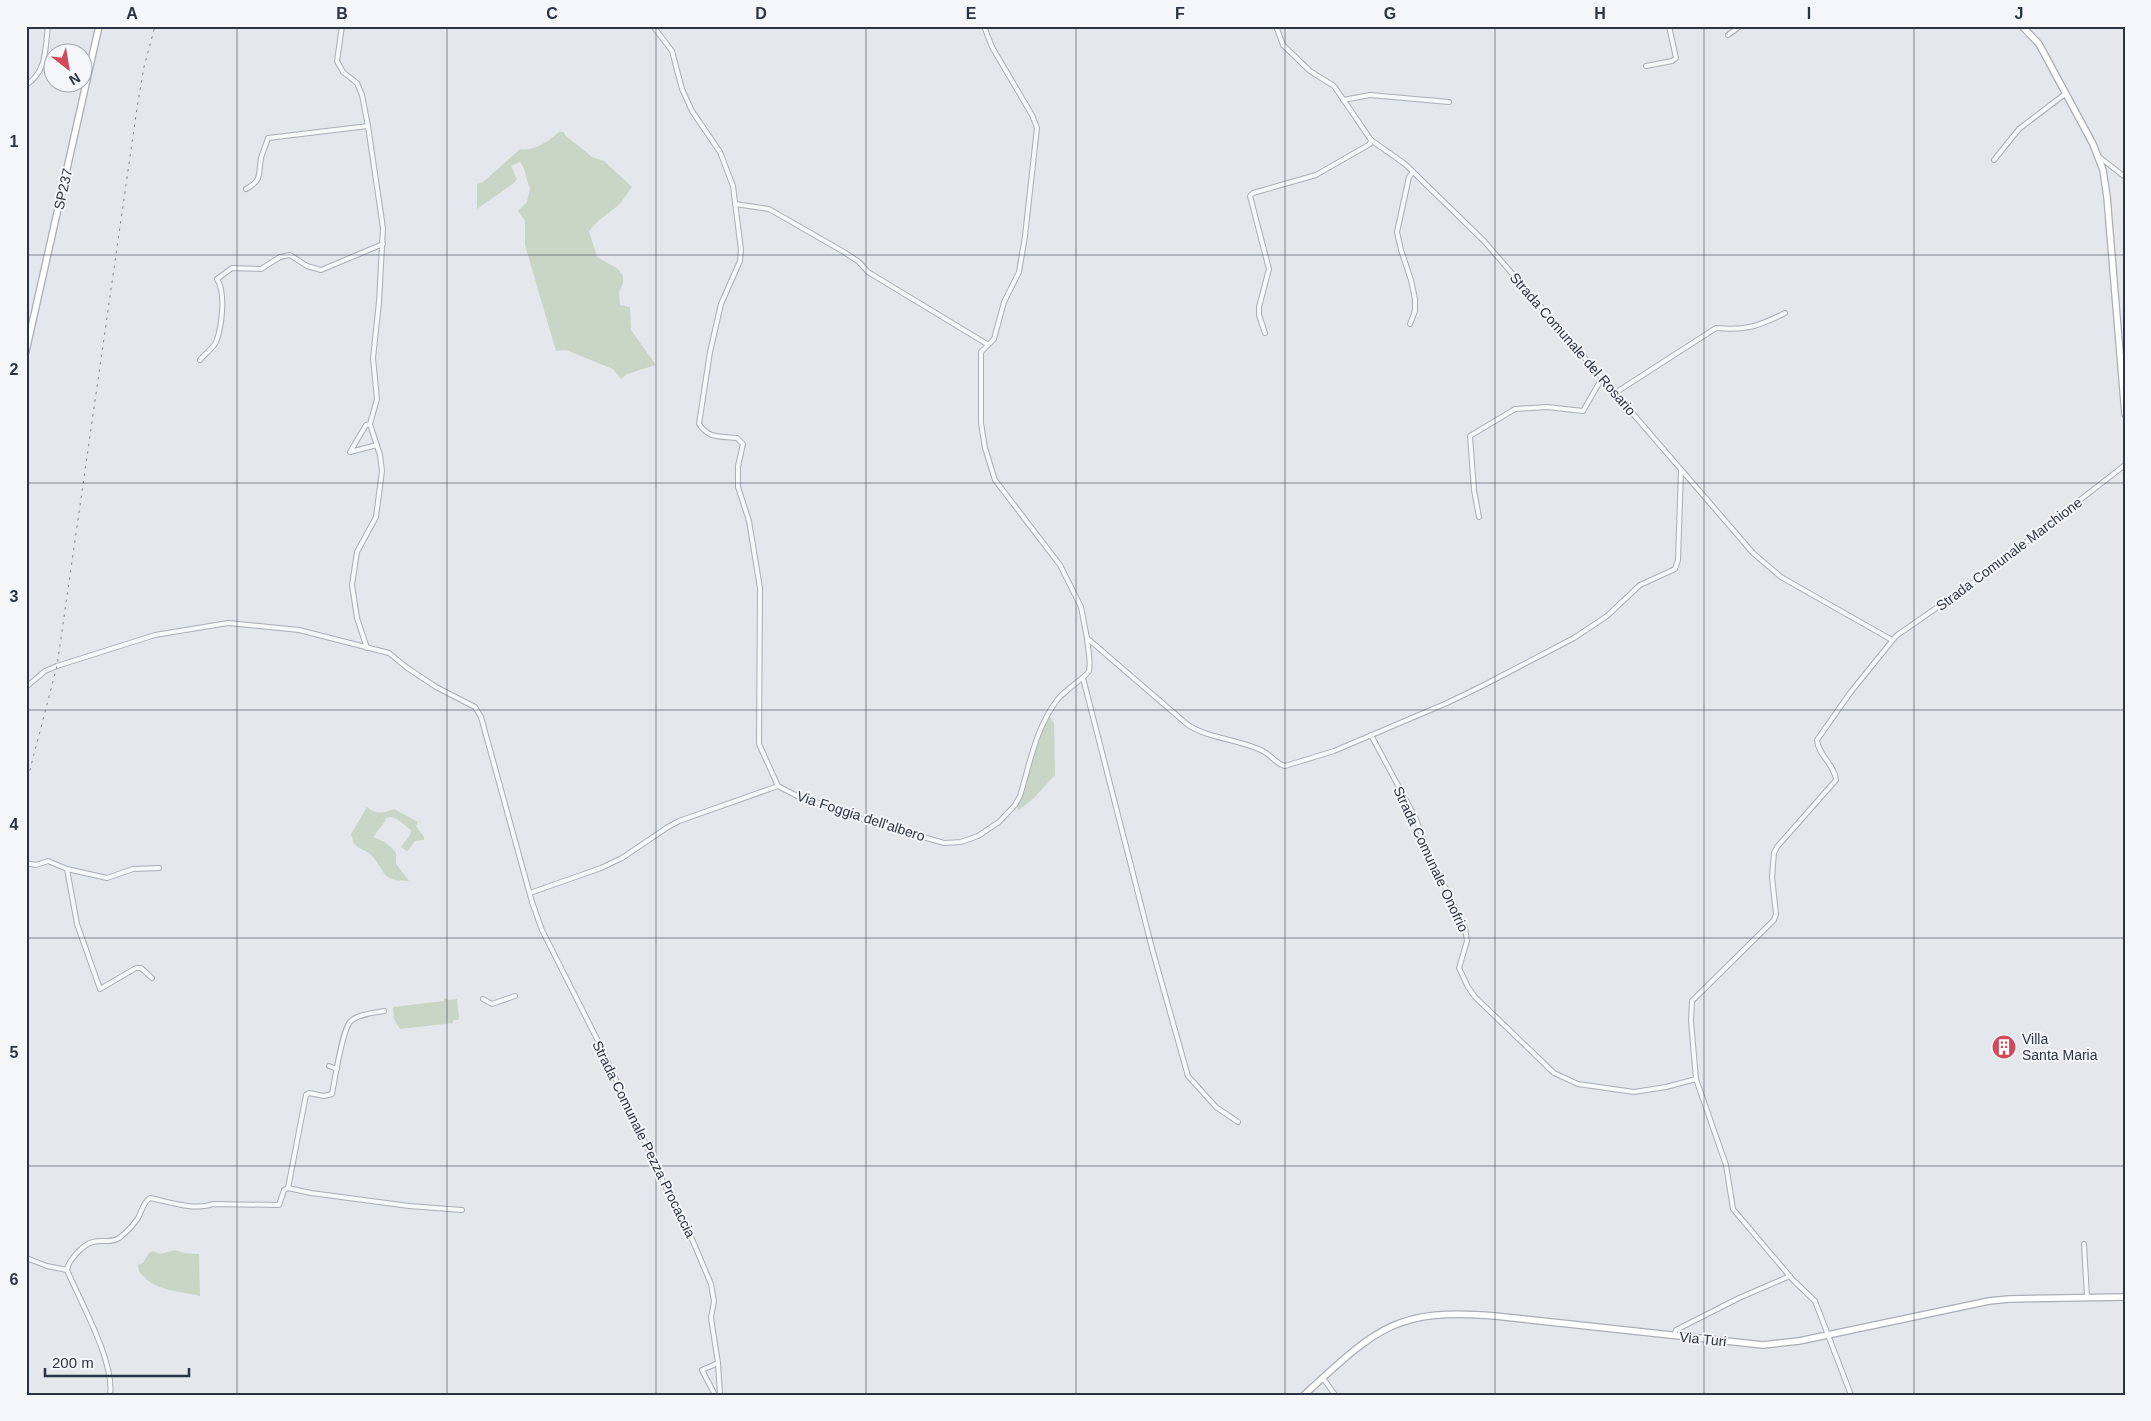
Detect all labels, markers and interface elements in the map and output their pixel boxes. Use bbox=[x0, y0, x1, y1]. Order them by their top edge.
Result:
text: A bbox=[126, 5, 138, 22]
text: B bbox=[336, 5, 348, 22]
text: C bbox=[546, 5, 558, 22]
text: D bbox=[755, 5, 767, 22]
text: E bbox=[966, 5, 977, 22]
text: F bbox=[1175, 5, 1185, 22]
text: G bbox=[1384, 5, 1396, 22]
text: H bbox=[1594, 5, 1606, 22]
text: I bbox=[1807, 5, 1811, 22]
text: J bbox=[2015, 5, 2023, 22]
north arrow bbox=[42, 42, 92, 92]
text: N bbox=[66, 70, 83, 89]
text: 1 bbox=[10, 133, 19, 150]
street label: SP237 bbox=[50, 167, 76, 211]
street label: Strada Comunale del Rosario bbox=[1507, 269, 1639, 419]
text: 2 bbox=[10, 361, 19, 378]
street label: Strada Comunale Marchione bbox=[1933, 494, 2085, 614]
text: 3 bbox=[10, 588, 19, 605]
street label: Strada Comunale Onofrio bbox=[1390, 784, 1472, 935]
street label: Via Foggia dell'albero bbox=[795, 788, 927, 844]
text: 4 bbox=[10, 816, 19, 833]
place label: Villa Santa Maria bbox=[2022, 1031, 2098, 1063]
building icon: Villa Santa Maria bbox=[1991, 1034, 2017, 1060]
street label: Strada Comunale Pezza Procaccia bbox=[589, 1038, 699, 1240]
text: 5 bbox=[10, 1044, 19, 1061]
text: 6 bbox=[10, 1271, 19, 1288]
street label: Via Turi bbox=[1679, 1329, 1727, 1349]
scale bar bbox=[45, 1346, 189, 1378]
text: 200 m bbox=[52, 1354, 94, 1371]

